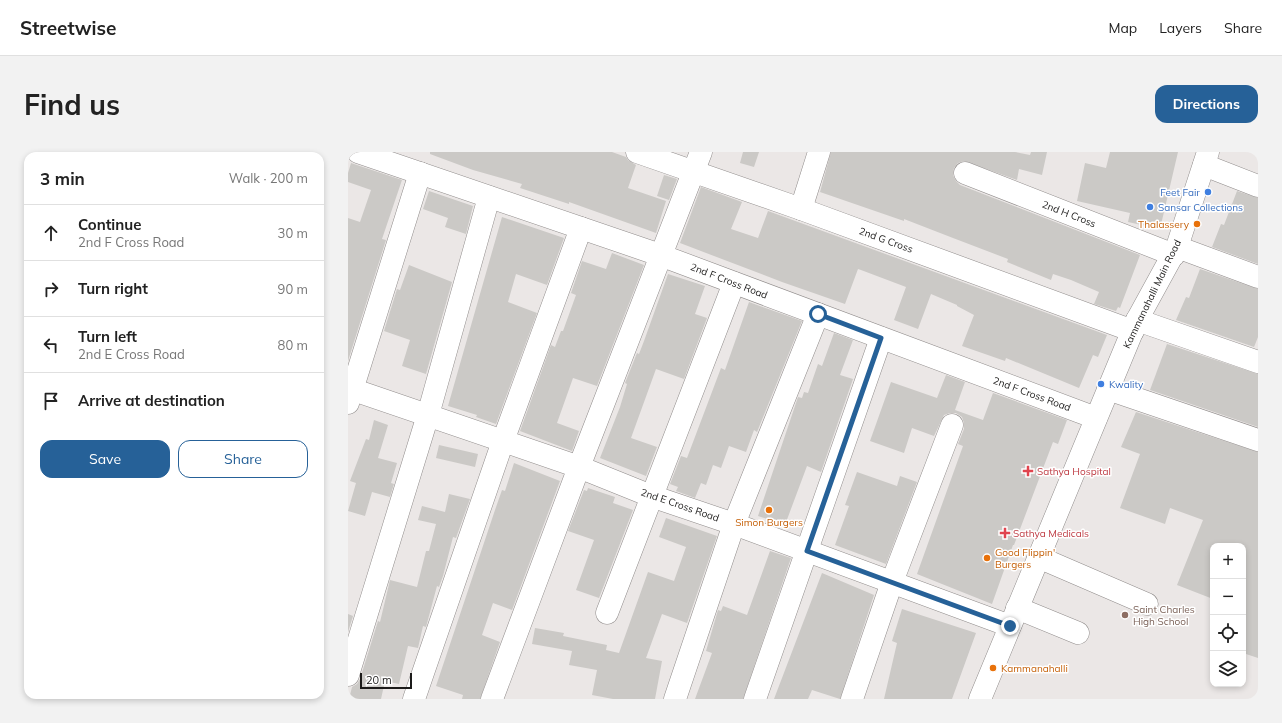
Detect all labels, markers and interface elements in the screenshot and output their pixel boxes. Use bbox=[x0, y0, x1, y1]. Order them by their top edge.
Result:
text: Streetwise bbox=[20, 16, 116, 40]
text: Map bbox=[1108, 19, 1137, 37]
text: Layers bbox=[1159, 19, 1202, 37]
text: Share bbox=[1224, 19, 1262, 37]
button: Directions bbox=[1155, 85, 1258, 123]
text: Find us bbox=[24, 87, 120, 122]
text: 3 min bbox=[40, 168, 85, 189]
text: Walk · 200 m bbox=[229, 170, 308, 186]
place label: Feet Fair bbox=[1160, 186, 1200, 199]
marker: Feet Fair bbox=[1203, 187, 1213, 197]
street label: 2nd H Cross bbox=[1040, 198, 1098, 230]
place label: Sansar Collections bbox=[1158, 201, 1243, 214]
marker: Sansar Collections bbox=[1145, 202, 1155, 212]
text: Continue bbox=[78, 215, 141, 234]
place label: Thalassery bbox=[1138, 218, 1190, 231]
marker: Thalassery bbox=[1192, 219, 1202, 229]
icon: ahead bbox=[40, 222, 62, 244]
street label: 2nd G Cross bbox=[857, 224, 915, 256]
text: 30 m bbox=[278, 225, 308, 241]
text: 2nd F Cross Road bbox=[78, 234, 184, 250]
street label: Kammanahalli Main Road bbox=[1120, 238, 1184, 350]
street label: 2nd F Cross Road bbox=[688, 260, 770, 302]
icon: right bbox=[40, 278, 62, 300]
text: Turn right bbox=[78, 279, 148, 298]
text: 90 m bbox=[278, 281, 308, 297]
route start bbox=[809, 305, 827, 323]
text: Turn left bbox=[78, 327, 137, 346]
icon: left bbox=[40, 334, 62, 356]
text: 80 m bbox=[278, 337, 308, 353]
text: 2nd E Cross Road bbox=[78, 346, 185, 362]
street label: 2nd F Cross Road bbox=[991, 374, 1073, 414]
place label: Kwality bbox=[1109, 378, 1144, 391]
marker: Kwality bbox=[1096, 379, 1106, 389]
icon: arrive bbox=[40, 390, 62, 412]
text: Arrive at destination bbox=[78, 391, 225, 410]
button: Save bbox=[40, 440, 170, 478]
button: Share bbox=[178, 440, 308, 478]
marker: Sathya Hospital bbox=[1022, 465, 1034, 477]
place label: Sathya Hospital bbox=[1037, 465, 1111, 478]
street label: 2nd E Cross Road bbox=[639, 485, 721, 525]
marker: Simon Burgers bbox=[764, 505, 774, 515]
place label: Simon Burgers bbox=[735, 516, 803, 529]
place label: Sathya Medicals bbox=[1013, 527, 1089, 540]
marker: Sathya Medicals bbox=[1000, 528, 1010, 538]
map controls bbox=[1210, 543, 1246, 687]
button: + bbox=[1210, 543, 1246, 579]
place label: Good Flippin' Burgers bbox=[995, 546, 1055, 571]
marker: Good Flippin' Burgers bbox=[982, 553, 992, 563]
button: − bbox=[1210, 579, 1246, 615]
place label: Saint Charles High School bbox=[1133, 603, 1195, 628]
marker: Saint Charles High School bbox=[1120, 610, 1130, 620]
button: locate bbox=[1210, 615, 1246, 651]
route end bbox=[1001, 617, 1019, 635]
button: layers bbox=[1210, 651, 1246, 687]
place label: Kammanahalli bbox=[1001, 662, 1068, 675]
marker: Kammanahalli bbox=[988, 663, 998, 673]
scale bar bbox=[360, 671, 412, 690]
text: 20 m bbox=[366, 673, 392, 687]

